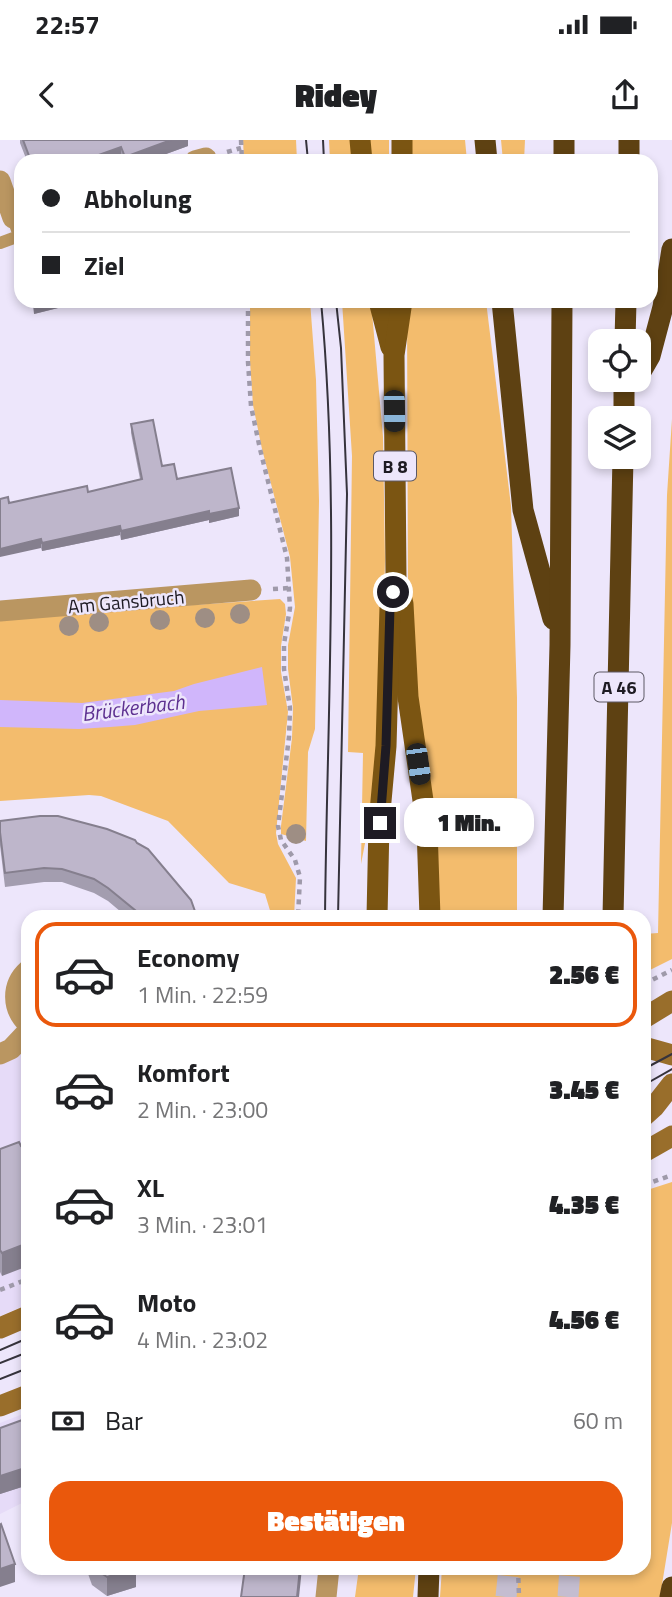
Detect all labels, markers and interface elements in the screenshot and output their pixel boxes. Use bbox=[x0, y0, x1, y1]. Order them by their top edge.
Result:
text: 22:57 bbox=[35, 5, 100, 44]
text: Ridey bbox=[295, 71, 377, 119]
icon: back bbox=[28, 76, 66, 114]
icon: share bbox=[606, 76, 644, 114]
text: Abholung bbox=[84, 179, 192, 218]
text: Ziel bbox=[84, 246, 125, 285]
map controls bbox=[588, 329, 651, 469]
button: locate bbox=[588, 329, 651, 392]
car bbox=[384, 390, 405, 432]
button: layers bbox=[588, 406, 651, 469]
road number: B 8 bbox=[374, 452, 416, 480]
route start bbox=[377, 576, 409, 608]
street label: Am Gansbruch bbox=[67, 581, 185, 621]
road number: A 46 bbox=[594, 672, 644, 702]
water label: Brückerbach bbox=[80, 685, 187, 729]
car bbox=[405, 742, 432, 786]
callout: 1 Min. bbox=[404, 798, 534, 848]
text: 1 Min. bbox=[437, 805, 501, 840]
route end bbox=[364, 807, 396, 839]
text: Economy bbox=[137, 938, 239, 977]
icon: car bbox=[53, 943, 116, 1006]
text: 2.56 € bbox=[549, 955, 619, 994]
text: 1 Min. · 22:59 bbox=[137, 977, 268, 1012]
text: Komfort bbox=[137, 1053, 230, 1092]
icon: car bbox=[53, 1058, 116, 1121]
text: 3.45 € bbox=[549, 1070, 619, 1109]
text: 2 Min. · 23:00 bbox=[137, 1092, 268, 1127]
text: XL bbox=[137, 1168, 164, 1207]
icon: car bbox=[53, 1173, 116, 1236]
text: 4.35 € bbox=[549, 1185, 619, 1224]
text: 3 Min. · 23:01 bbox=[137, 1207, 268, 1242]
text: Moto bbox=[137, 1283, 196, 1322]
icon: car bbox=[53, 1288, 116, 1351]
text: 4.56 € bbox=[549, 1300, 619, 1339]
text: 4 Min. · 23:02 bbox=[137, 1322, 268, 1357]
text: Bar bbox=[105, 1401, 143, 1440]
icon: cash bbox=[49, 1402, 87, 1440]
text: 60 m bbox=[573, 1403, 623, 1438]
button: Bestätigen bbox=[49, 1481, 623, 1561]

